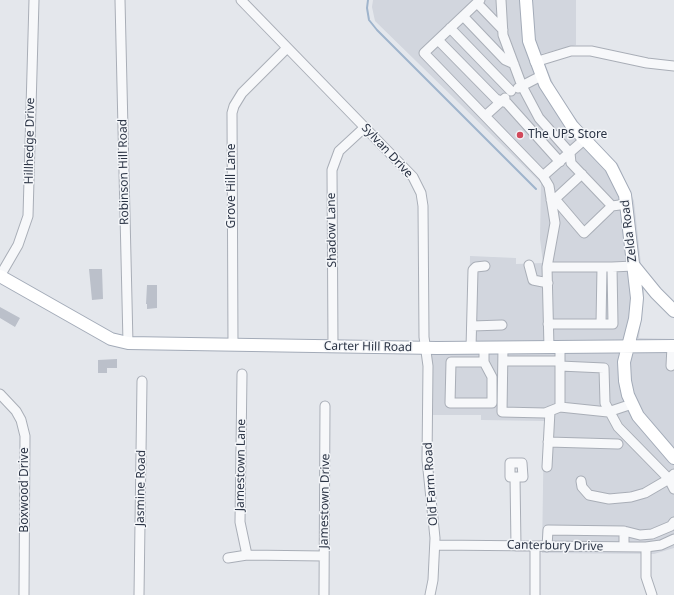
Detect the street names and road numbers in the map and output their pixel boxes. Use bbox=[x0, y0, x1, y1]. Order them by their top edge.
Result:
street label: Hillhedge Drive bbox=[22, 98, 38, 184]
street label: Robinson Hill Road bbox=[116, 119, 132, 225]
street label: Sylvan Drive bbox=[358, 121, 416, 181]
street label: Grove Hill Lane bbox=[225, 144, 239, 228]
street label: Shadow Lane bbox=[324, 192, 340, 268]
street label: Zelda Road bbox=[618, 199, 640, 263]
street label: Carter Hill Road bbox=[324, 339, 412, 355]
street label: Jamestown Lane bbox=[233, 419, 249, 511]
street label: Old Farm Road bbox=[421, 442, 441, 526]
street label: Boxwood Drive bbox=[18, 447, 32, 533]
street label: Jasmine Road bbox=[133, 450, 149, 526]
street label: Jamestown Drive bbox=[317, 454, 333, 548]
street label: Canterbury Drive bbox=[507, 538, 603, 554]

